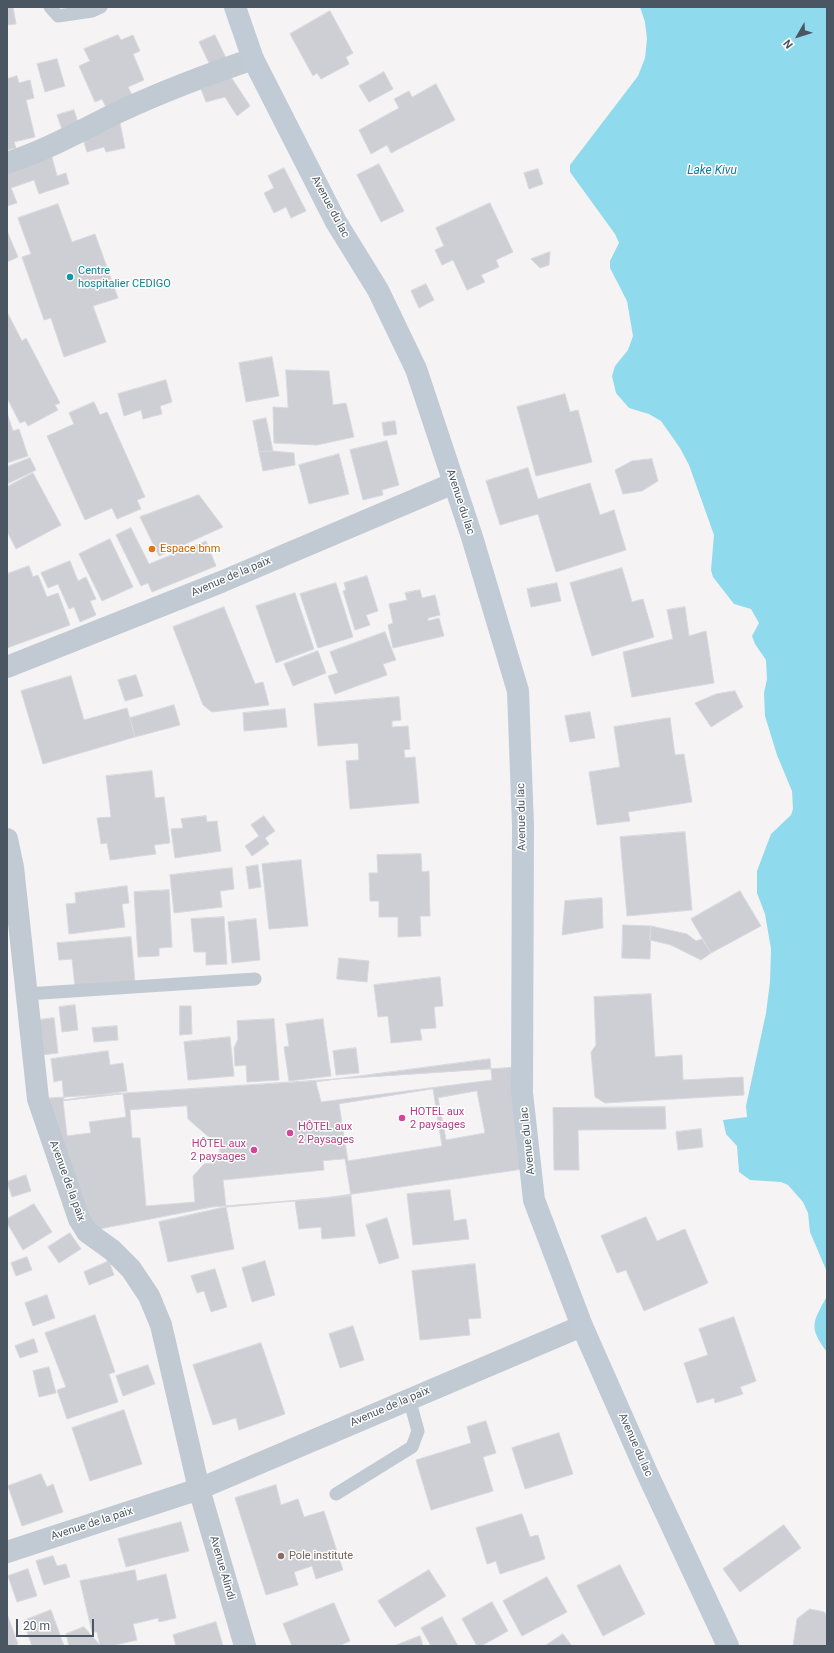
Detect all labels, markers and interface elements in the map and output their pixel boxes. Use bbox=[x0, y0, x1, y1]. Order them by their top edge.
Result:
north arrow bbox=[778, 16, 818, 56]
text: N bbox=[781, 37, 796, 51]
water label: Lake Kivu bbox=[687, 164, 737, 178]
street label: Avenue du lac bbox=[308, 174, 352, 240]
place label: Centre hospitalier CEDIGO bbox=[78, 264, 171, 290]
marker: Centre hospitalier CEDIGO bbox=[65, 272, 75, 282]
street label: Avenue du lac bbox=[443, 468, 477, 536]
place label: Espace bnm bbox=[160, 542, 220, 556]
marker: Espace bnm bbox=[147, 544, 157, 554]
street label: Avenue de la paix bbox=[189, 554, 273, 600]
street label: Avenue du lac bbox=[515, 783, 529, 851]
place label: HOTEL aux 2 paysages bbox=[410, 1105, 466, 1131]
street label: Avenue du lac bbox=[518, 1106, 538, 1176]
marker: HOTEL aux 2 paysages bbox=[397, 1113, 407, 1123]
place label: HÔTEL aux 2 Paysages bbox=[298, 1120, 354, 1146]
marker: HÔTEL aux 2 Paysages bbox=[285, 1128, 295, 1138]
place label: HÔTEL aux 2 paysages bbox=[190, 1137, 246, 1163]
street label: Avenue de la paix bbox=[46, 1139, 88, 1223]
marker: HÔTEL aux 2 paysages bbox=[249, 1145, 259, 1155]
street label: Avenue de la paix bbox=[348, 1384, 432, 1430]
street label: Avenue du lac bbox=[615, 1411, 655, 1479]
street label: Avenue de la paix bbox=[49, 1505, 135, 1543]
street label: Avenue Alindi bbox=[207, 1534, 237, 1602]
place label: Pole institute bbox=[289, 1549, 353, 1563]
marker: Pole institute bbox=[276, 1551, 286, 1561]
scale bar bbox=[18, 1611, 96, 1637]
text: 20 m bbox=[23, 1619, 50, 1633]

